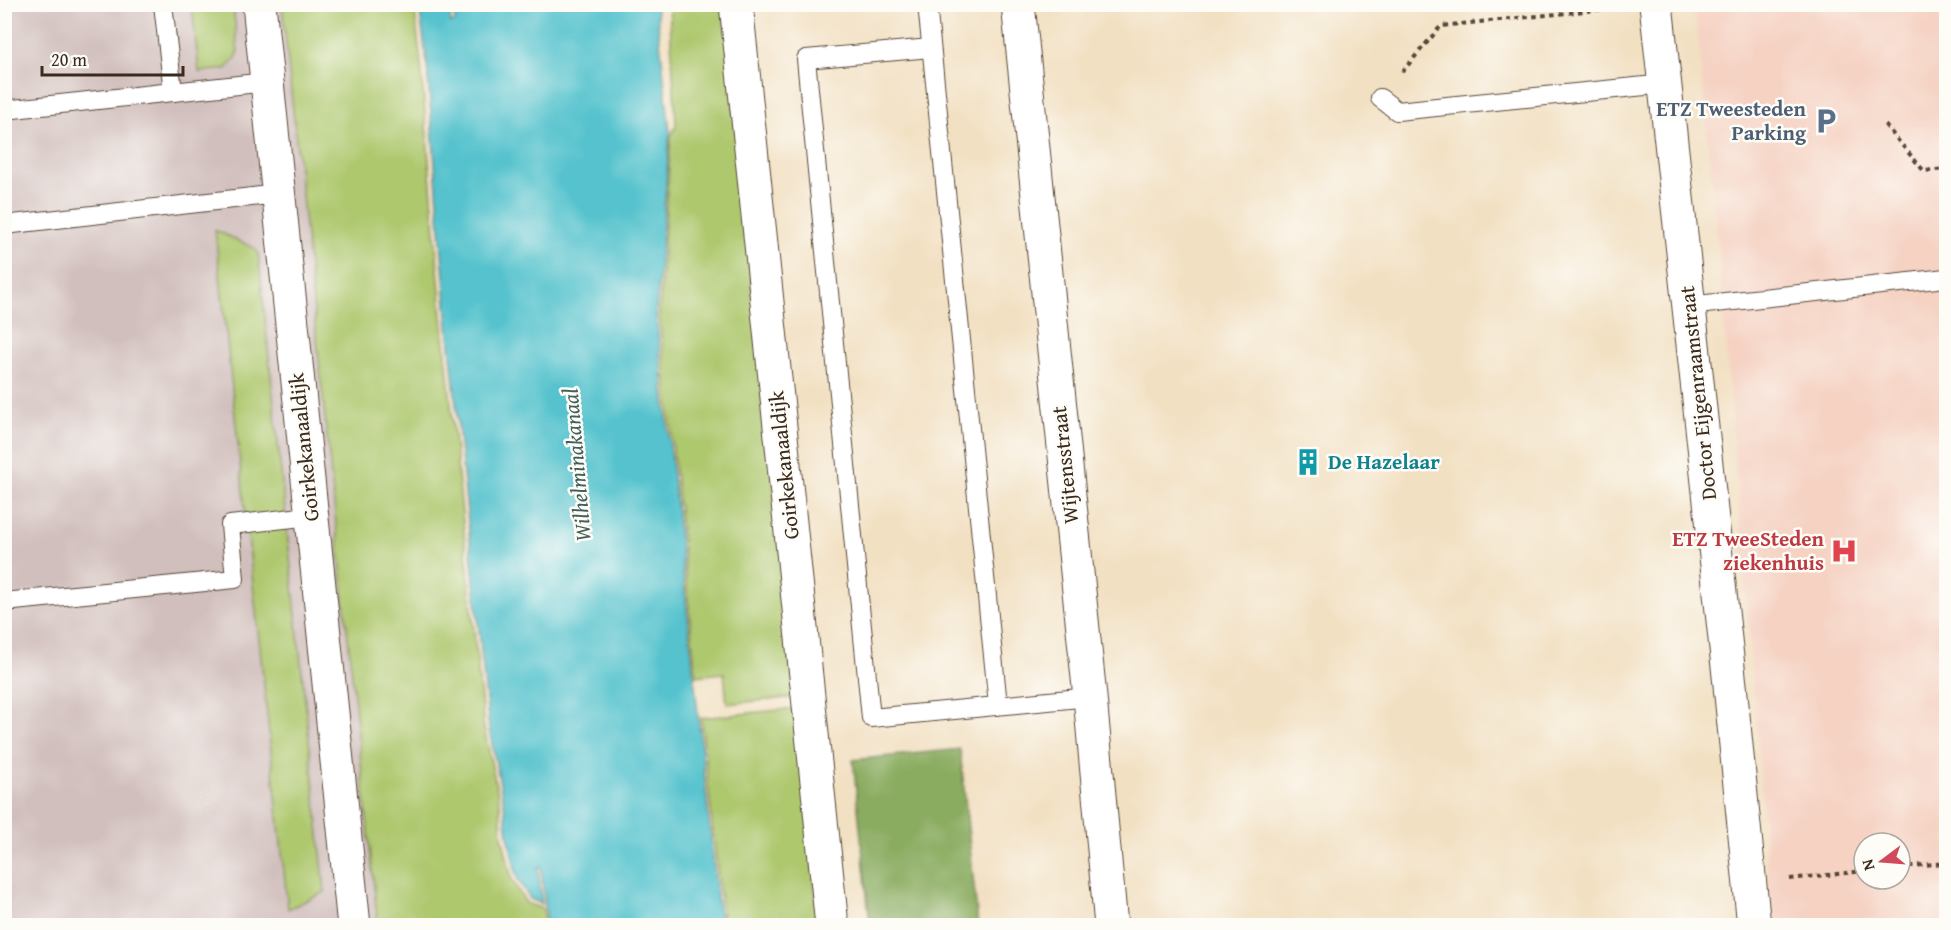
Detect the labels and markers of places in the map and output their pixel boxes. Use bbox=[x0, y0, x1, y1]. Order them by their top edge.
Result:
place label: ETZ Tweesteden Parking bbox=[1656, 93, 1807, 148]
parking icon: ETZ Tweesteden Parking bbox=[1811, 106, 1841, 136]
place label: De Hazelaar bbox=[1328, 446, 1440, 477]
building icon: De Hazelaar bbox=[1293, 447, 1323, 477]
place label: ETZ TweeSteden ziekenhuis bbox=[1672, 523, 1825, 578]
hospital icon: ETZ TweeSteden ziekenhuis bbox=[1829, 536, 1859, 566]

